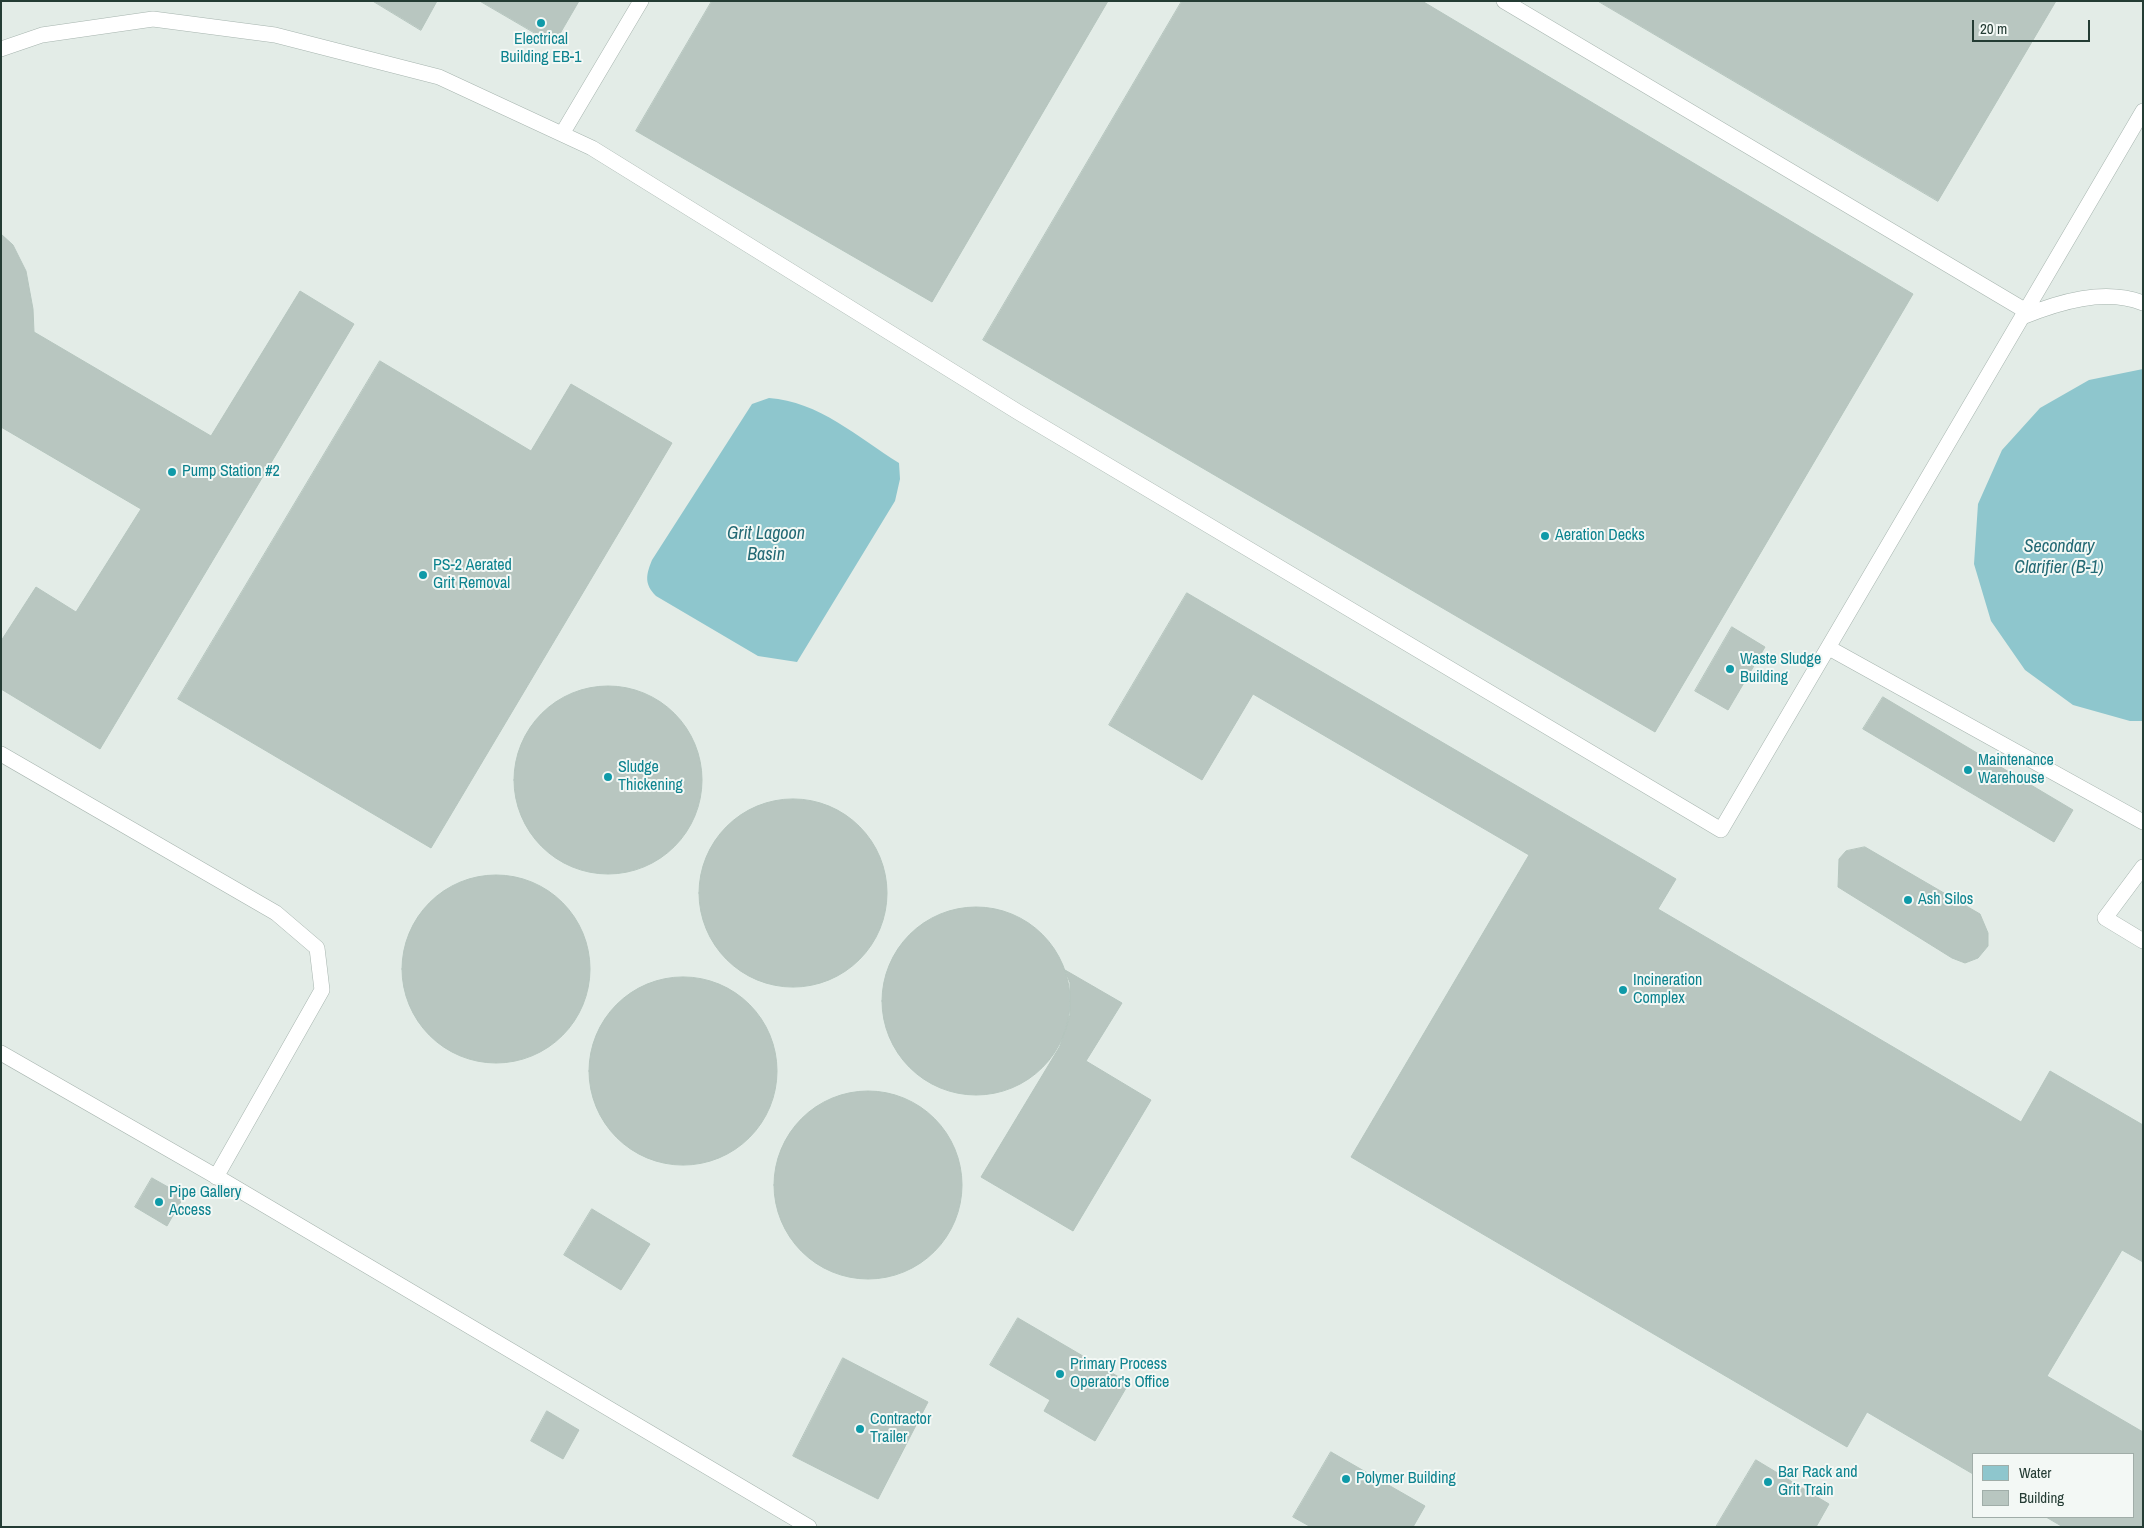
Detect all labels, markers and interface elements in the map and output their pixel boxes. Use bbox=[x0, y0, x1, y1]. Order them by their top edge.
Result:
scale bar bbox=[1974, 10, 2092, 42]
marker: Electrical Building EB-1 bbox=[535, 17, 547, 29]
text: 20 m bbox=[1980, 18, 2007, 39]
place label: Electrical Building EB-1 bbox=[501, 30, 581, 68]
place label: Pump Station #2 bbox=[182, 462, 280, 482]
marker: Pump Station #2 bbox=[166, 466, 178, 478]
water label: Grit Lagoon Basin bbox=[727, 523, 805, 566]
place label: Aeration Decks bbox=[1555, 526, 1645, 546]
marker: Aeration Decks bbox=[1539, 530, 1551, 542]
water label: Secondary Clarifier (B-1) bbox=[2014, 536, 2104, 578]
place label: PS-2 Aerated Grit Removal bbox=[433, 556, 512, 594]
marker: PS-2 Aerated Grit Removal bbox=[417, 569, 429, 581]
place label: Waste Sludge Building bbox=[1740, 650, 1821, 688]
marker: Waste Sludge Building bbox=[1724, 663, 1736, 675]
place label: Maintenance Warehouse bbox=[1978, 751, 2054, 789]
place label: Sludge Thickening bbox=[618, 758, 683, 796]
marker: Maintenance Warehouse bbox=[1962, 764, 1974, 776]
marker: Sludge Thickening bbox=[602, 771, 614, 783]
place label: Ash Silos bbox=[1918, 890, 1973, 910]
marker: Ash Silos bbox=[1902, 894, 1914, 906]
place label: Incineration Complex bbox=[1633, 971, 1702, 1009]
marker: Incineration Complex bbox=[1617, 984, 1629, 996]
place label: Pipe Gallery Access bbox=[169, 1183, 241, 1221]
marker: Pipe Gallery Access bbox=[153, 1196, 165, 1208]
place label: Primary Process Operator's Office bbox=[1070, 1355, 1169, 1393]
marker: Primary Process Operator's Office bbox=[1054, 1368, 1066, 1380]
place label: Contractor Trailer bbox=[870, 1410, 931, 1448]
marker: Contractor Trailer bbox=[854, 1423, 866, 1435]
legend bbox=[1972, 1453, 2134, 1518]
text: Water bbox=[2019, 1462, 2051, 1483]
place label: Bar Rack and Grit Train bbox=[1778, 1463, 1857, 1501]
place label: Polymer Building bbox=[1356, 1469, 1456, 1489]
marker: Polymer Building bbox=[1340, 1473, 1352, 1485]
marker: Bar Rack and Grit Train bbox=[1762, 1476, 1774, 1488]
text: Building bbox=[2019, 1487, 2064, 1508]

